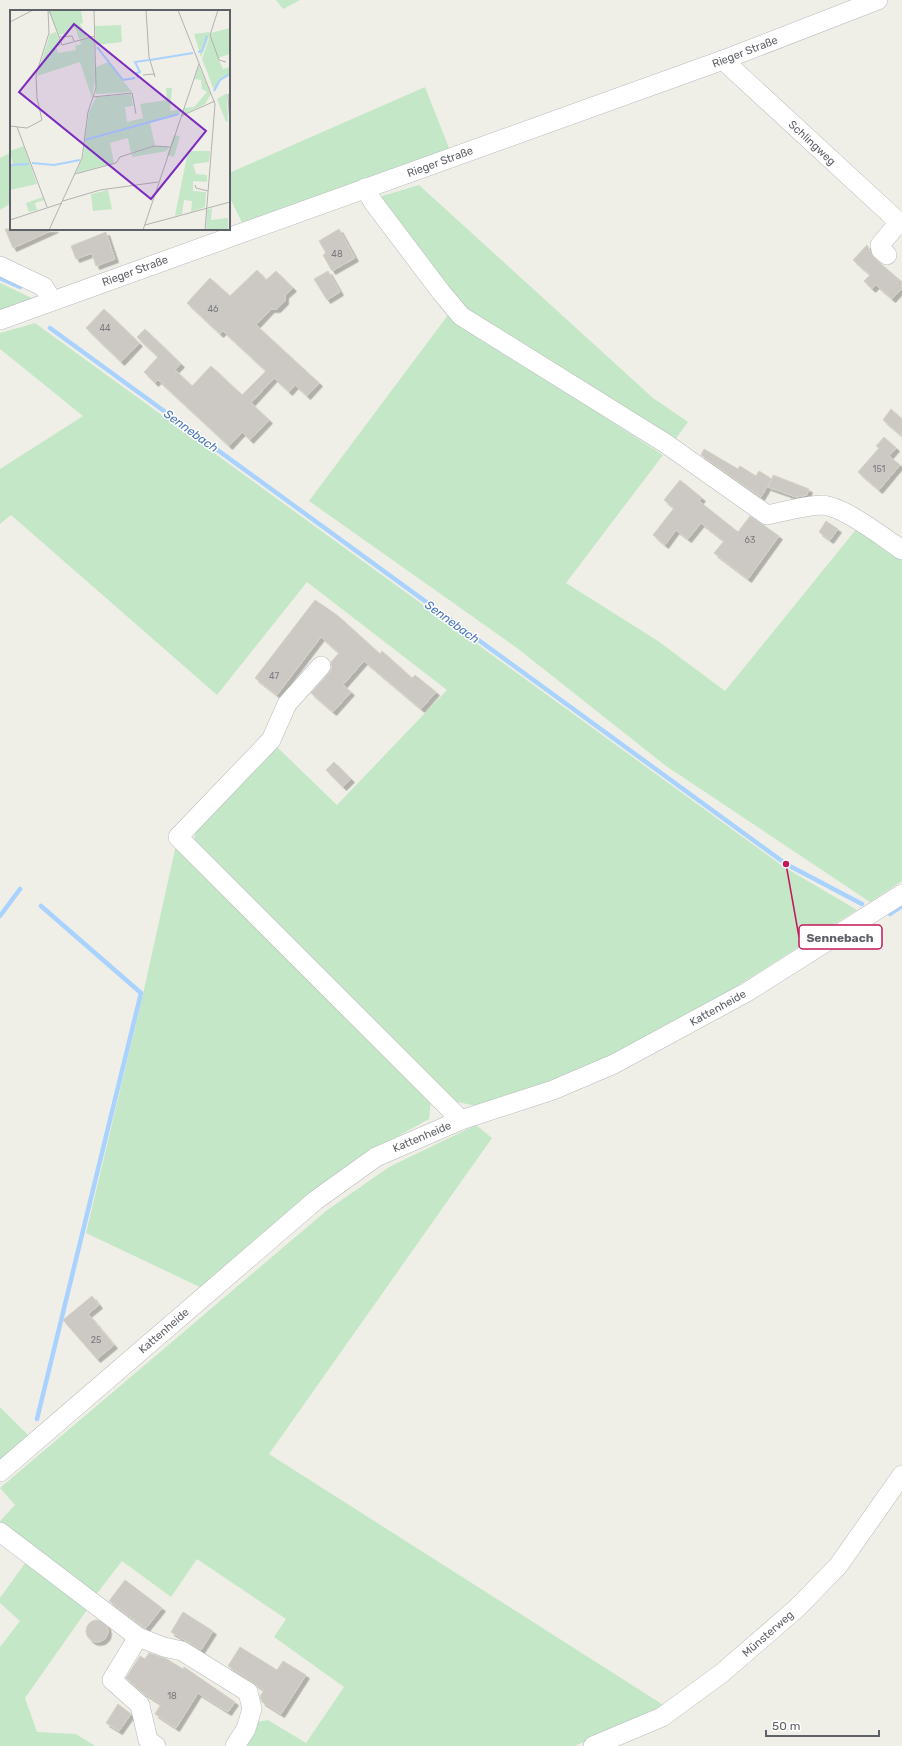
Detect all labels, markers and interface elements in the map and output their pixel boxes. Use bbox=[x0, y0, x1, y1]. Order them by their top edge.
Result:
inset map bbox=[10, 10, 230, 230]
street label: Rieger Straße bbox=[710, 34, 780, 70]
street label: Schlingweg bbox=[786, 118, 838, 168]
street label: Rieger Straße bbox=[405, 144, 475, 180]
house number: 48 bbox=[331, 249, 343, 259]
street label: Rieger Straße bbox=[100, 253, 170, 289]
house number: 46 bbox=[207, 304, 219, 314]
house number: 44 bbox=[99, 323, 111, 333]
water label: Sennebach bbox=[161, 407, 221, 455]
house number: 151 bbox=[873, 464, 886, 474]
house number: 63 bbox=[745, 535, 755, 545]
water label: Sennebach bbox=[422, 598, 482, 646]
house number: 47 bbox=[269, 671, 279, 681]
callout: Sennebach bbox=[799, 925, 882, 949]
text: Sennebach bbox=[806, 931, 874, 945]
street label: Kattenheide bbox=[688, 987, 748, 1029]
street label: Kattenheide bbox=[391, 1119, 453, 1155]
street label: Kattenheide bbox=[136, 1306, 192, 1356]
house number: 25 bbox=[91, 1335, 101, 1345]
street label: Münsterweg bbox=[740, 1608, 796, 1660]
house number: 18 bbox=[167, 1691, 177, 1701]
scale bar bbox=[766, 1712, 879, 1738]
text: 50 m bbox=[772, 1719, 800, 1733]

